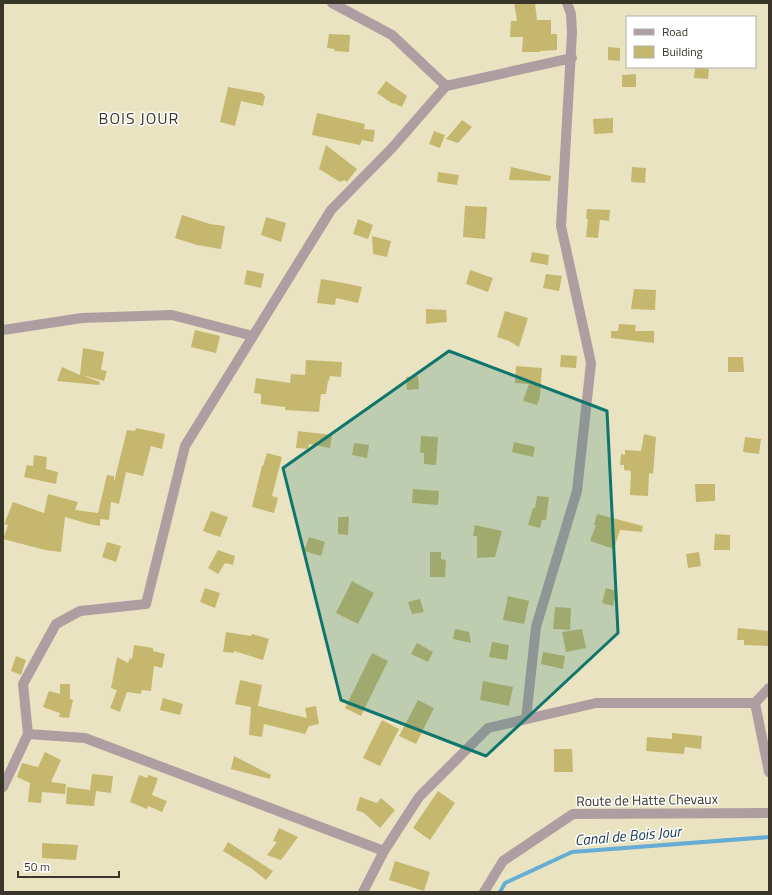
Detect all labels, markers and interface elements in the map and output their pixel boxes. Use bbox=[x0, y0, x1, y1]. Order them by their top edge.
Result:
legend bbox=[626, 16, 756, 68]
text: Road bbox=[662, 22, 688, 41]
text: Building bbox=[662, 42, 703, 61]
district label: BOIS JOUR bbox=[99, 106, 179, 130]
street label: Route de Hatte Chevaux bbox=[576, 788, 719, 811]
water label: Canal de Bois Jour bbox=[574, 819, 684, 852]
scale bar bbox=[18, 853, 119, 879]
text: 50 m bbox=[24, 857, 50, 876]

